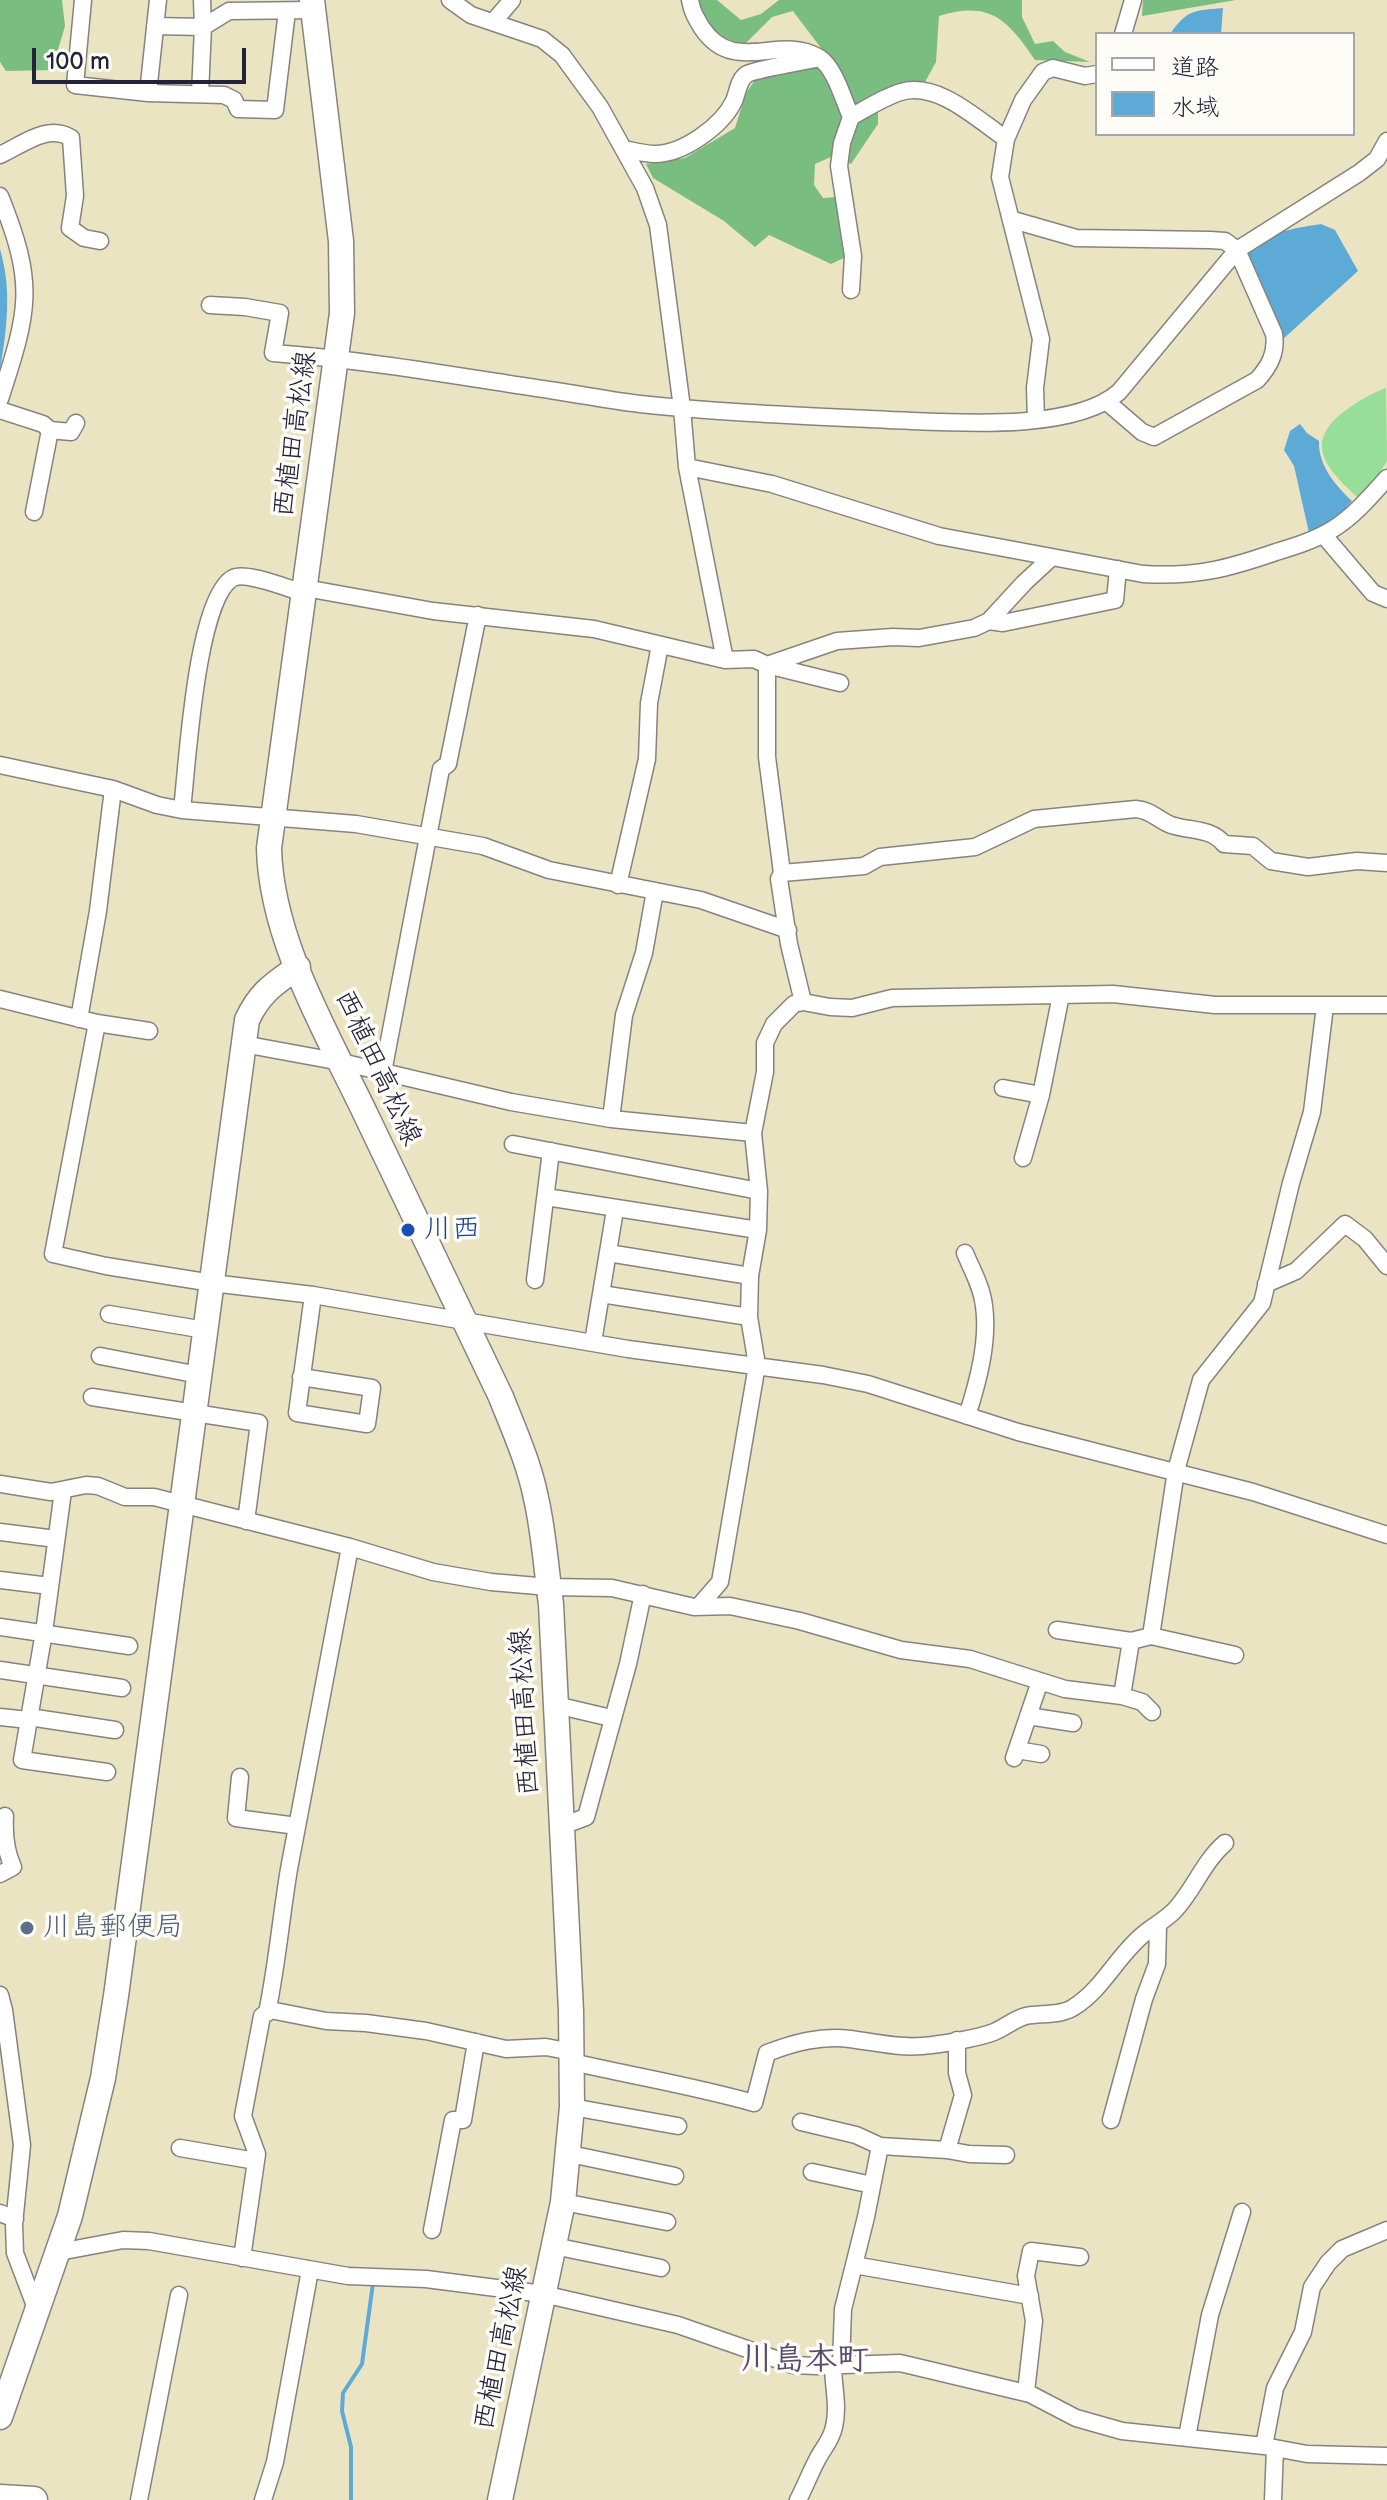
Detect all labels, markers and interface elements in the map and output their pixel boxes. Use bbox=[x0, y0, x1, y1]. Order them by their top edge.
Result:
scale bar bbox=[36, 32, 250, 82]
legend bbox=[1095, 32, 1355, 136]
text: 100 m bbox=[46, 47, 110, 76]
text: 道路 bbox=[1171, 53, 1219, 82]
text: 水域 bbox=[1171, 93, 1219, 122]
street label: 西植田高松線 bbox=[268, 348, 324, 520]
street label: 西植田高松線 bbox=[326, 985, 428, 1151]
place label: 川西 bbox=[424, 1213, 480, 1247]
marker: 川西 bbox=[399, 1221, 417, 1239]
street label: 西植田高松線 bbox=[505, 1627, 547, 1797]
place label: 川島郵便局 bbox=[43, 1911, 183, 1945]
marker: 川島郵便局 bbox=[18, 1919, 36, 1937]
street label: 西植田高松線 bbox=[468, 2262, 536, 2434]
district label: 川島本町 bbox=[741, 2342, 869, 2380]

